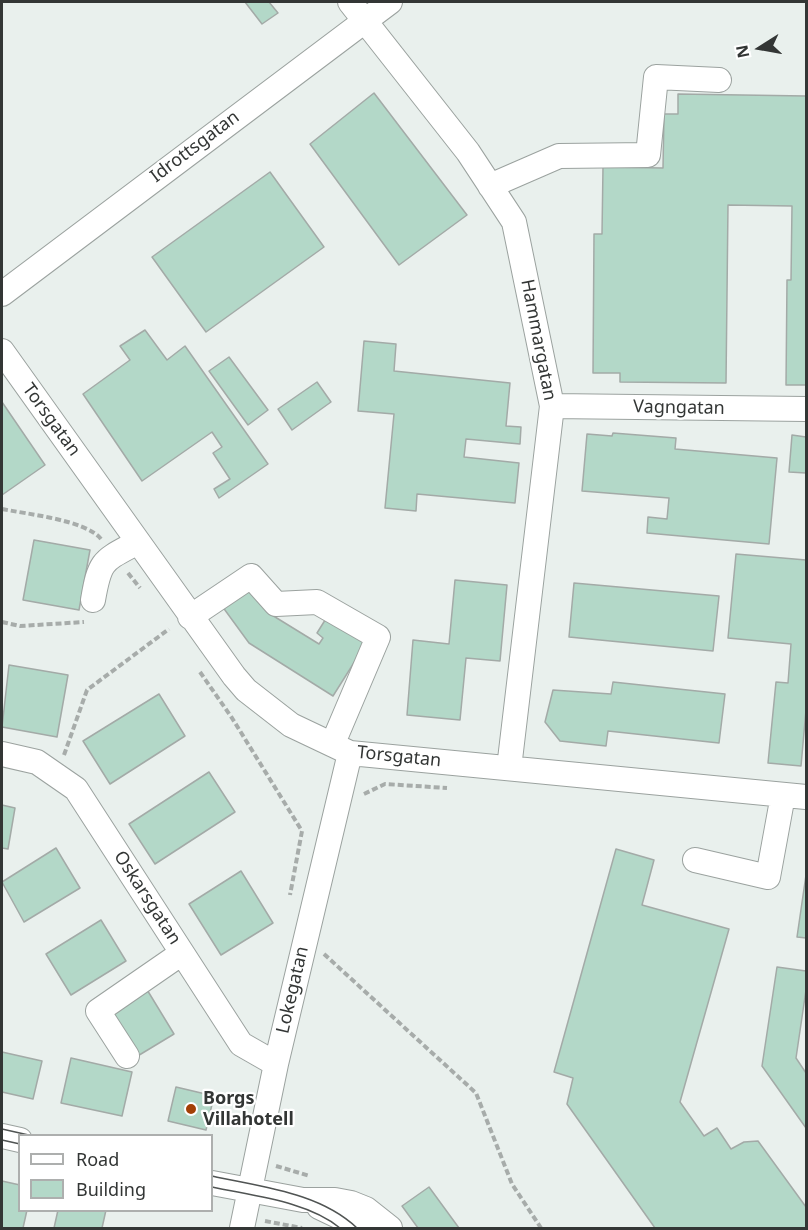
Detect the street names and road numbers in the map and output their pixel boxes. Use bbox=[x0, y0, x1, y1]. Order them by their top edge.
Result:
street label: Idrottsgatan bbox=[146, 107, 244, 187]
street label: Hammargatan bbox=[516, 277, 560, 403]
street label: Torsgatan bbox=[17, 379, 85, 461]
street label: Vagngatan bbox=[633, 396, 725, 420]
street label: Torsgatan bbox=[356, 742, 442, 772]
street label: Oskarsgatan bbox=[109, 847, 185, 949]
street label: Lokegatan bbox=[272, 944, 314, 1036]

